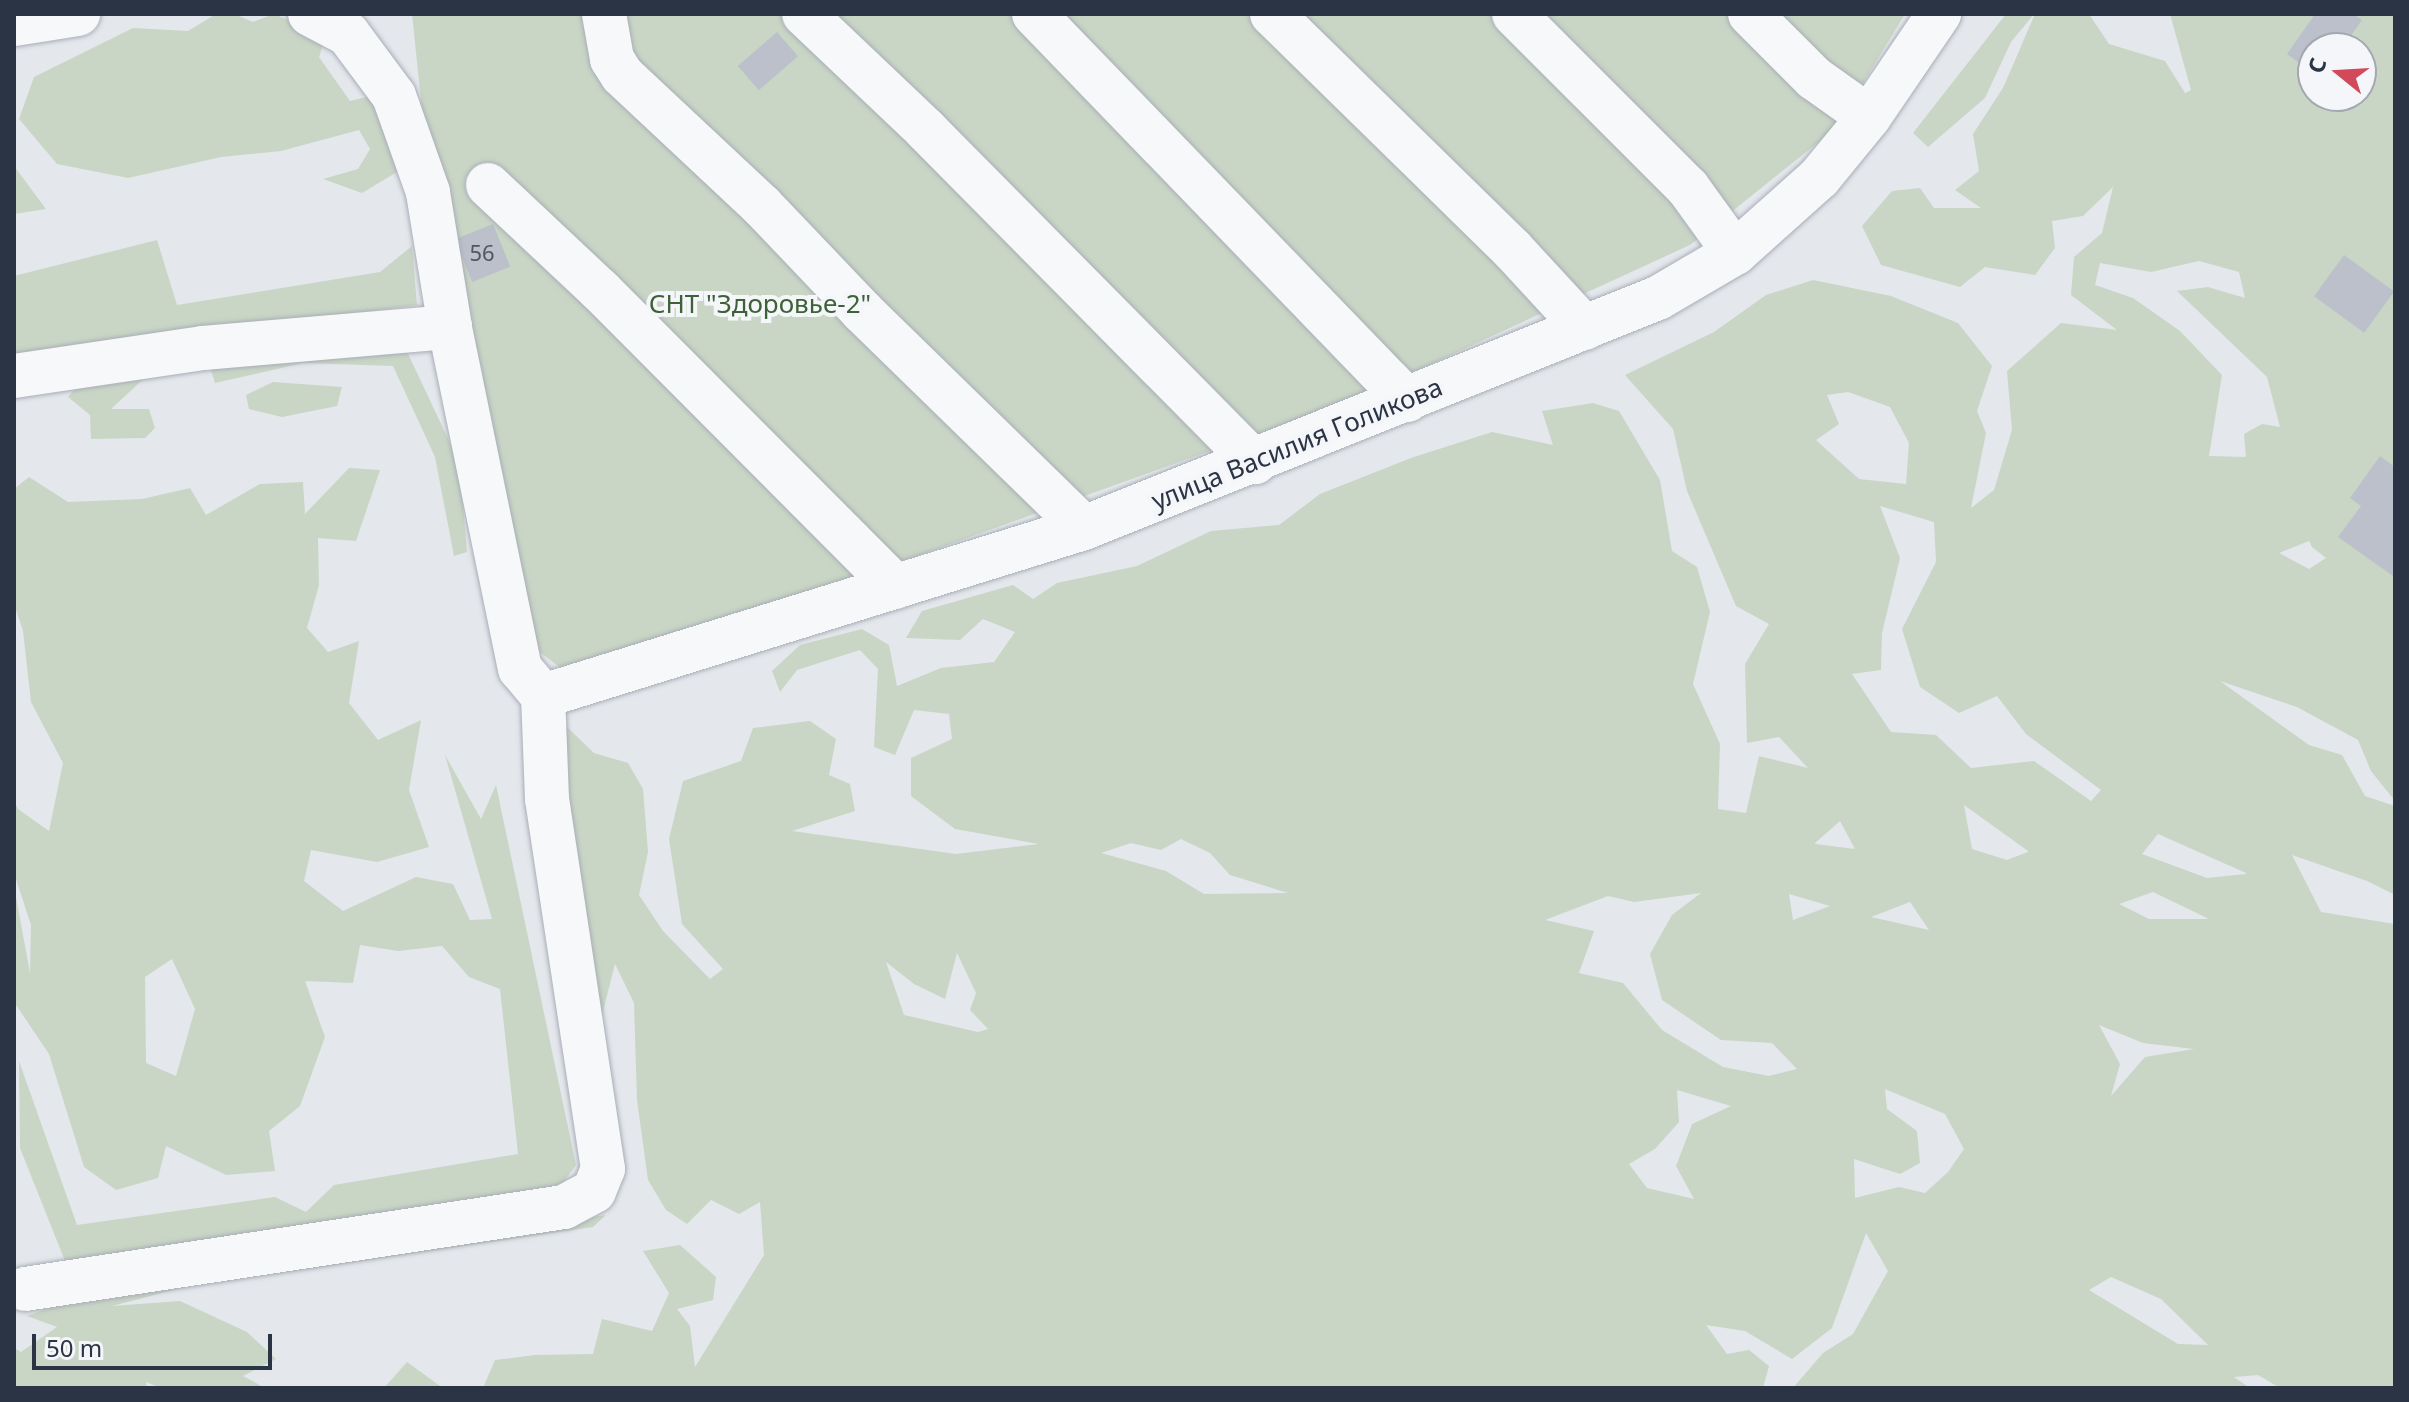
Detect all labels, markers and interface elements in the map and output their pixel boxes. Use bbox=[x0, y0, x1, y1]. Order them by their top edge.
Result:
north arrow bbox=[2297, 32, 2377, 112]
text: С bbox=[2300, 54, 2333, 77]
house number: 56 bbox=[469, 240, 495, 266]
park label: СНТ "Здоровье-2" bbox=[649, 288, 871, 320]
street label: улица Василия Голикова bbox=[1147, 371, 1447, 517]
scale bar bbox=[36, 1318, 276, 1368]
text: 50 m bbox=[46, 1331, 102, 1364]

